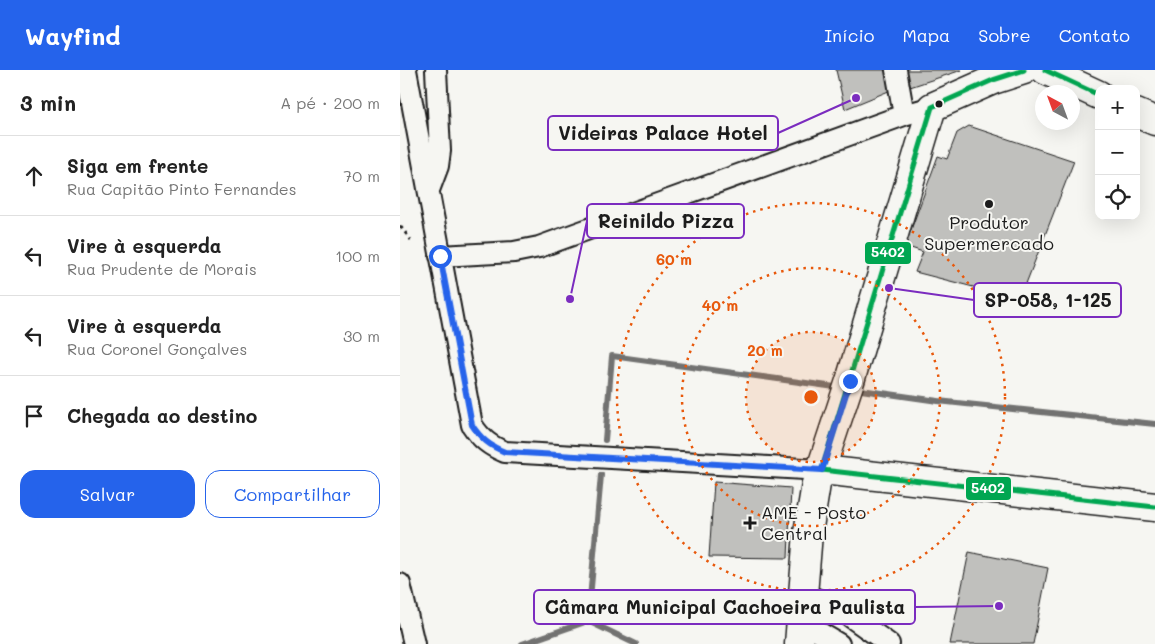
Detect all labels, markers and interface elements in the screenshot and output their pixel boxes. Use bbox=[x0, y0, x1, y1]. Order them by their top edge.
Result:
text: Wayfind bbox=[25, 20, 121, 51]
text: Início bbox=[824, 23, 874, 47]
text: Mapa bbox=[902, 23, 950, 47]
text: Sobre bbox=[978, 23, 1031, 47]
text: Contato bbox=[1059, 23, 1130, 47]
north arrow bbox=[1035, 85, 1080, 130]
map controls bbox=[1095, 85, 1140, 220]
button: + bbox=[1095, 85, 1140, 130]
text: 3 min bbox=[20, 89, 76, 116]
text: A pé · 200 m bbox=[280, 92, 380, 113]
unlabelled marker bbox=[934, 99, 944, 109]
callout: Videiras Palace Hotel bbox=[548, 116, 778, 150]
text: Videiras Palace Hotel bbox=[558, 120, 768, 145]
button: − bbox=[1095, 130, 1140, 175]
text: Siga em frente bbox=[67, 153, 208, 178]
icon: ahead bbox=[20, 162, 48, 190]
text: 70 m bbox=[343, 165, 380, 186]
button: locate bbox=[1095, 175, 1140, 220]
text: Rua Capitão Pinto Fernandes bbox=[67, 178, 296, 199]
marker: Produtor Supermercado bbox=[983, 198, 995, 210]
callout: Reinildo Pizza bbox=[587, 204, 744, 238]
text: Reinildo Pizza bbox=[598, 208, 734, 233]
place label: Produtor Supermercado bbox=[924, 210, 1054, 255]
text: Vire à esquerda bbox=[67, 233, 222, 258]
line badge: 5402 bbox=[864, 241, 912, 265]
icon: left bbox=[20, 242, 48, 270]
text: 5402 bbox=[871, 242, 905, 261]
text: 100 m bbox=[335, 245, 380, 266]
route start bbox=[429, 245, 452, 268]
text: 60 m bbox=[656, 249, 692, 269]
text: Rua Prudente de Morais bbox=[67, 258, 257, 279]
callout: SP-058, 1-125 bbox=[974, 283, 1121, 317]
text: SP-058, 1-125 bbox=[984, 287, 1112, 312]
text: 40 m bbox=[702, 295, 738, 315]
text: Vire à esquerda bbox=[67, 313, 222, 338]
icon: left bbox=[20, 322, 48, 350]
text: 30 m bbox=[343, 325, 380, 346]
text: Rua Coronel Gonçalves bbox=[67, 338, 247, 359]
text: 20 m bbox=[747, 340, 783, 360]
route end bbox=[839, 370, 862, 393]
centre of rings bbox=[802, 388, 820, 406]
icon: arrive bbox=[20, 402, 48, 430]
text: Chegada ao destino bbox=[67, 403, 257, 428]
button: Salvar bbox=[20, 470, 195, 518]
button: Compartilhar bbox=[205, 470, 380, 518]
line badge: 5402 bbox=[965, 476, 1012, 501]
text: 5402 bbox=[971, 478, 1005, 497]
place label: AME - Posto Central bbox=[761, 500, 867, 545]
marker: AME - Posto Central bbox=[743, 516, 757, 530]
callout: Câmara Municipal Cachoeira Paulista bbox=[534, 590, 915, 624]
text: Câmara Municipal Cachoeira Paulista bbox=[545, 594, 905, 619]

